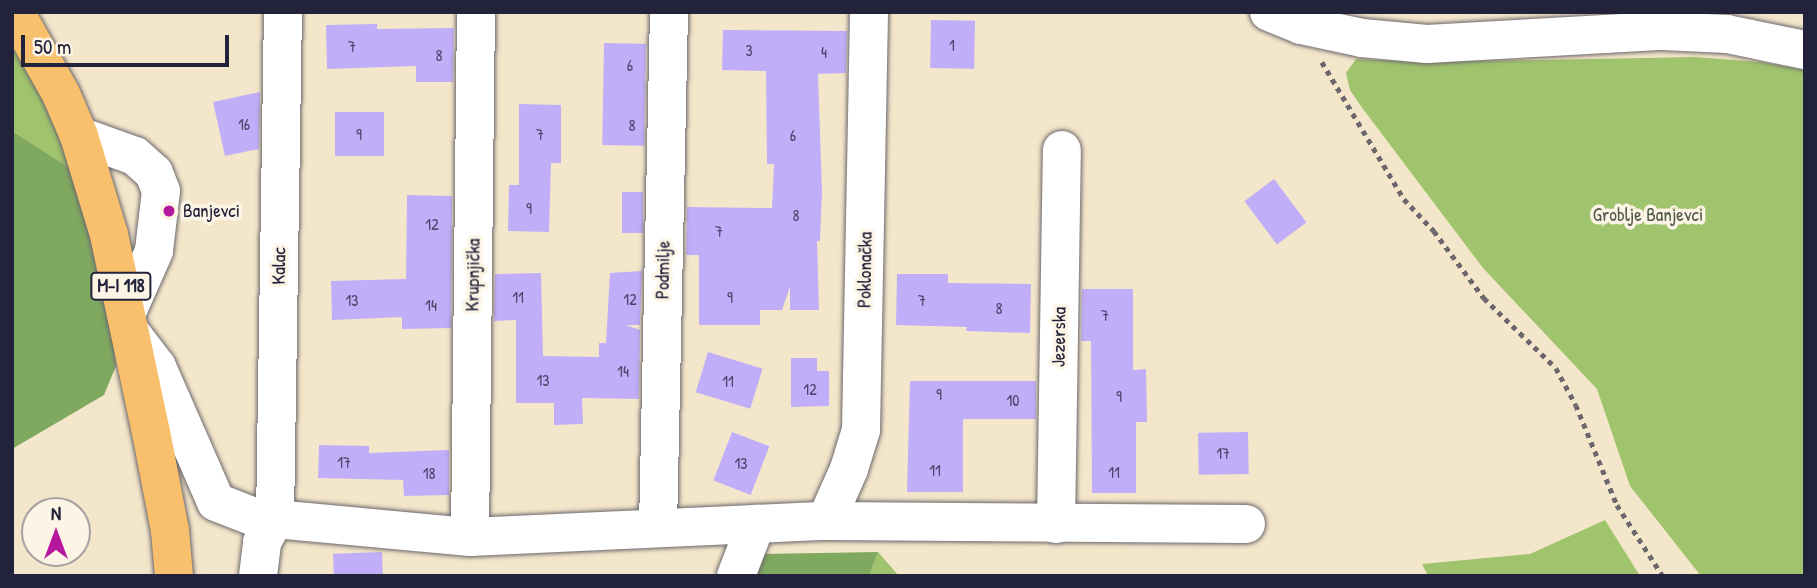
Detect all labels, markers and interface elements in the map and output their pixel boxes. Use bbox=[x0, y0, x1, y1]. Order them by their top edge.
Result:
scale bar bbox=[24, 21, 233, 65]
text: 50 m bbox=[34, 32, 71, 61]
house number: 1 bbox=[949, 35, 955, 55]
house number: 7 bbox=[348, 36, 356, 56]
house number: 3 bbox=[745, 40, 753, 60]
house number: 4 bbox=[821, 42, 827, 62]
house number: 8 bbox=[436, 45, 442, 65]
house number: 6 bbox=[627, 55, 633, 75]
house number: 16 bbox=[238, 114, 250, 134]
house number: 8 bbox=[629, 115, 635, 135]
house number: 9 bbox=[356, 124, 362, 144]
house number: 7 bbox=[536, 124, 544, 144]
house number: 6 bbox=[790, 125, 796, 145]
house number: 9 bbox=[526, 198, 532, 218]
place label: Banjevci bbox=[183, 200, 240, 222]
marker: Banjevci bbox=[161, 203, 177, 219]
park label: Groblje Banjevci bbox=[1593, 204, 1703, 226]
house number: 8 bbox=[793, 205, 799, 225]
house number: 12 bbox=[425, 214, 439, 234]
house number: 7 bbox=[715, 221, 723, 241]
street label: Poklonačka bbox=[853, 232, 877, 308]
street label: Krupnjička bbox=[461, 238, 485, 312]
street label: Podmilje bbox=[651, 241, 675, 299]
street label: Kalac bbox=[267, 247, 291, 285]
road number: M-I 118 bbox=[90, 272, 152, 300]
house number: 11 bbox=[512, 287, 524, 307]
house number: 9 bbox=[727, 287, 733, 307]
house number: 12 bbox=[623, 289, 637, 309]
house number: 13 bbox=[346, 290, 358, 310]
house number: 7 bbox=[918, 290, 926, 310]
house number: 14 bbox=[425, 295, 437, 315]
house number: 8 bbox=[996, 298, 1002, 318]
house number: 7 bbox=[1101, 305, 1109, 325]
street label: Jezerska bbox=[1047, 307, 1071, 367]
house number: 14 bbox=[617, 361, 629, 381]
house number: 13 bbox=[537, 370, 549, 390]
house number: 11 bbox=[722, 371, 734, 391]
house number: 12 bbox=[803, 379, 817, 399]
house number: 9 bbox=[936, 384, 942, 404]
house number: 9 bbox=[1116, 386, 1122, 406]
house number: 10 bbox=[1007, 390, 1019, 410]
house number: 17 bbox=[1216, 443, 1230, 463]
house number: 17 bbox=[337, 452, 351, 472]
house number: 13 bbox=[735, 453, 747, 473]
house number: 11 bbox=[929, 460, 941, 480]
house number: 11 bbox=[1108, 462, 1120, 482]
house number: 18 bbox=[423, 463, 435, 483]
north arrow bbox=[21, 497, 91, 567]
text: N bbox=[51, 500, 61, 526]

